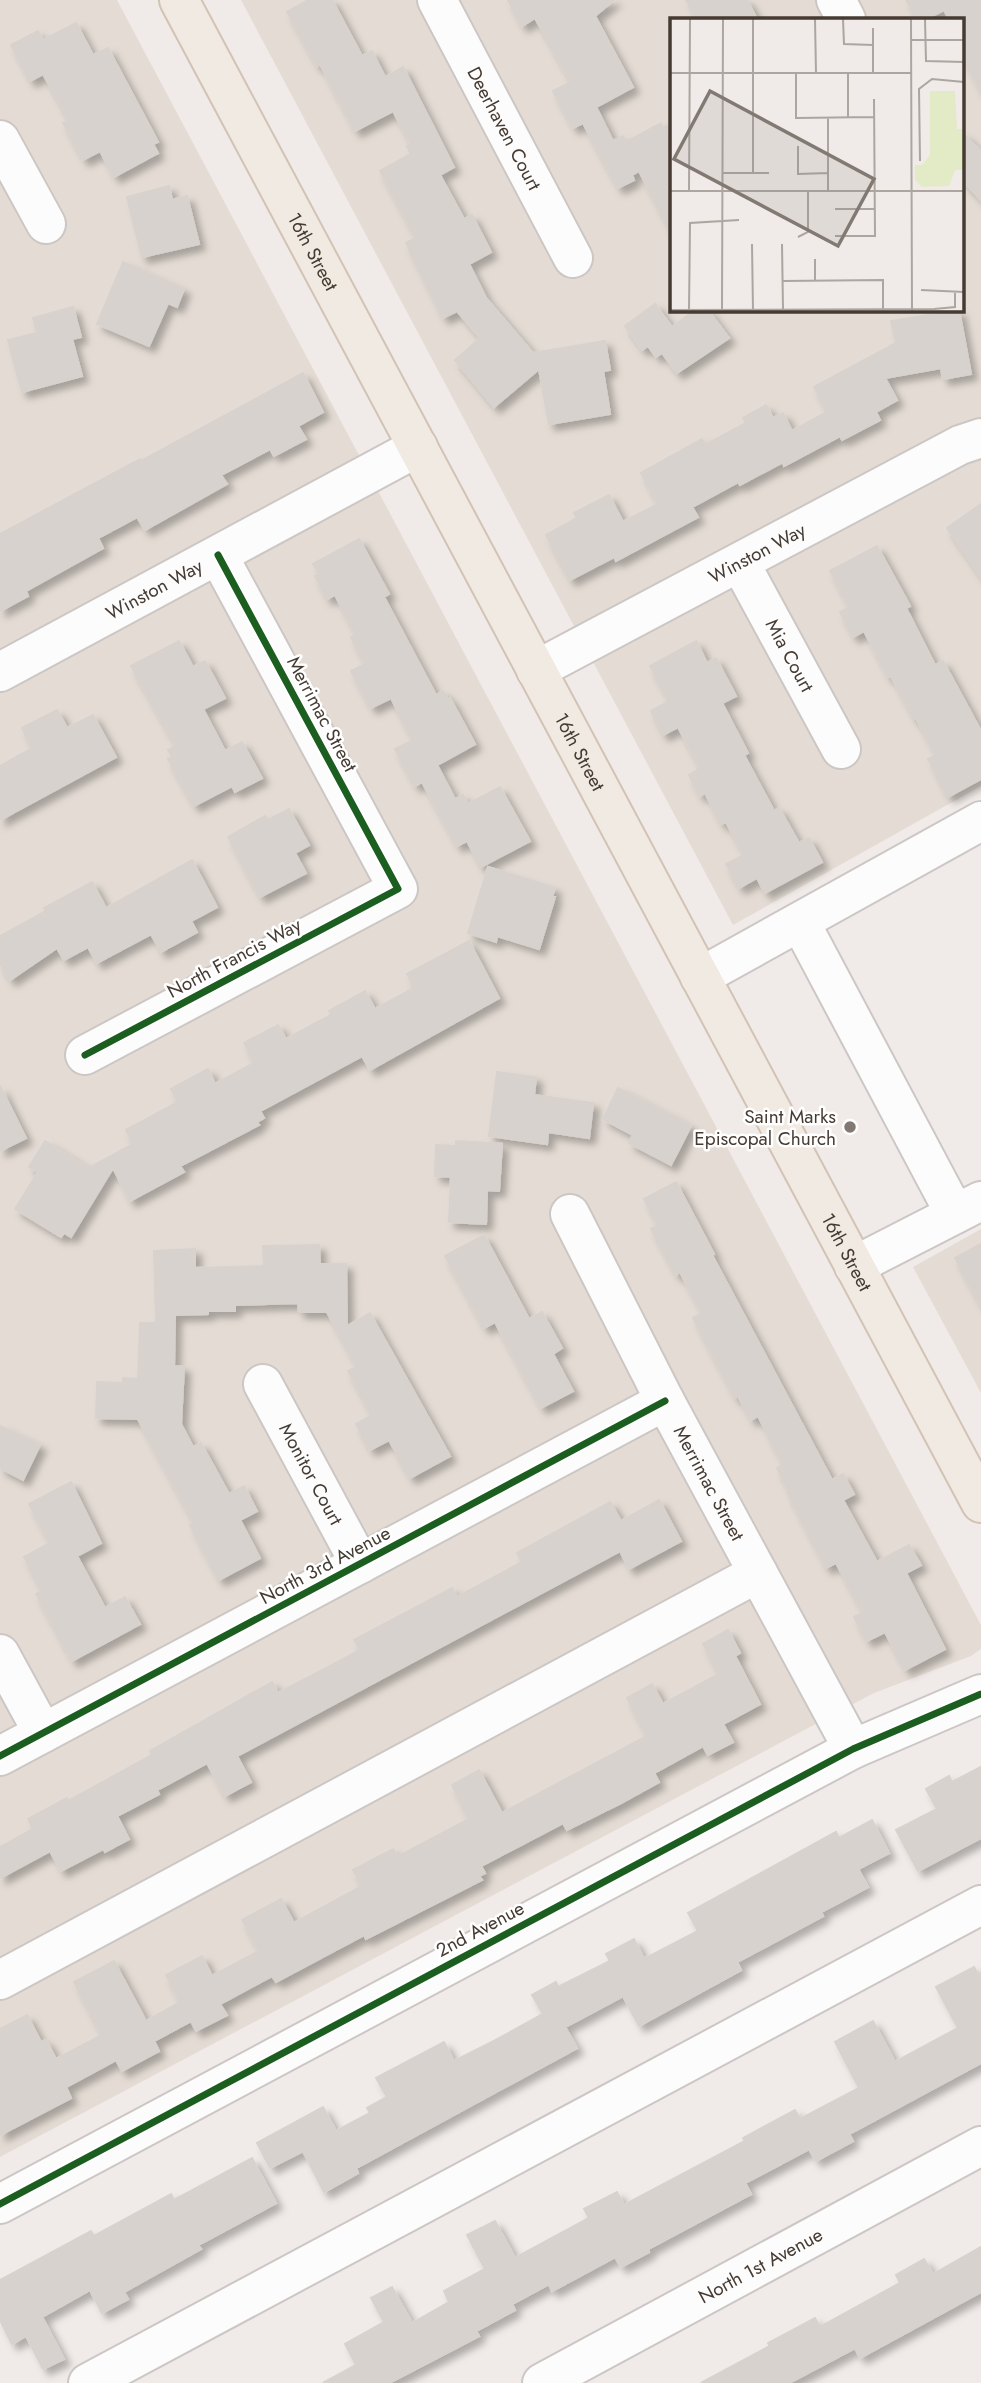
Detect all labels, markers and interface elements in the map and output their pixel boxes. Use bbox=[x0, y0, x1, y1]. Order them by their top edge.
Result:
inset map bbox=[670, 18, 964, 312]
street label: Deerhaven Court bbox=[461, 62, 548, 195]
street label: 16th Street bbox=[281, 208, 345, 296]
street label: Winston Way bbox=[704, 516, 811, 590]
street label: Winston Way bbox=[101, 552, 208, 626]
street label: Mia Court bbox=[759, 614, 821, 697]
street label: Merrimac Street bbox=[280, 651, 364, 777]
street label: 16th Street bbox=[548, 708, 612, 796]
street label: North Francis Way bbox=[162, 911, 306, 1005]
place label: Saint Marks Episcopal Church bbox=[694, 1103, 836, 1152]
marker: Saint Marks Episcopal Church bbox=[842, 1119, 858, 1135]
street label: 16th Street bbox=[815, 1208, 879, 1296]
street label: Monitor Court bbox=[273, 1418, 350, 1530]
street label: Merrimac Street bbox=[667, 1421, 752, 1546]
street label: North 3rd Avenue bbox=[255, 1519, 395, 1611]
street label: 2nd Avenue bbox=[431, 1894, 529, 1964]
street label: North 1st Avenue bbox=[693, 2221, 827, 2310]

